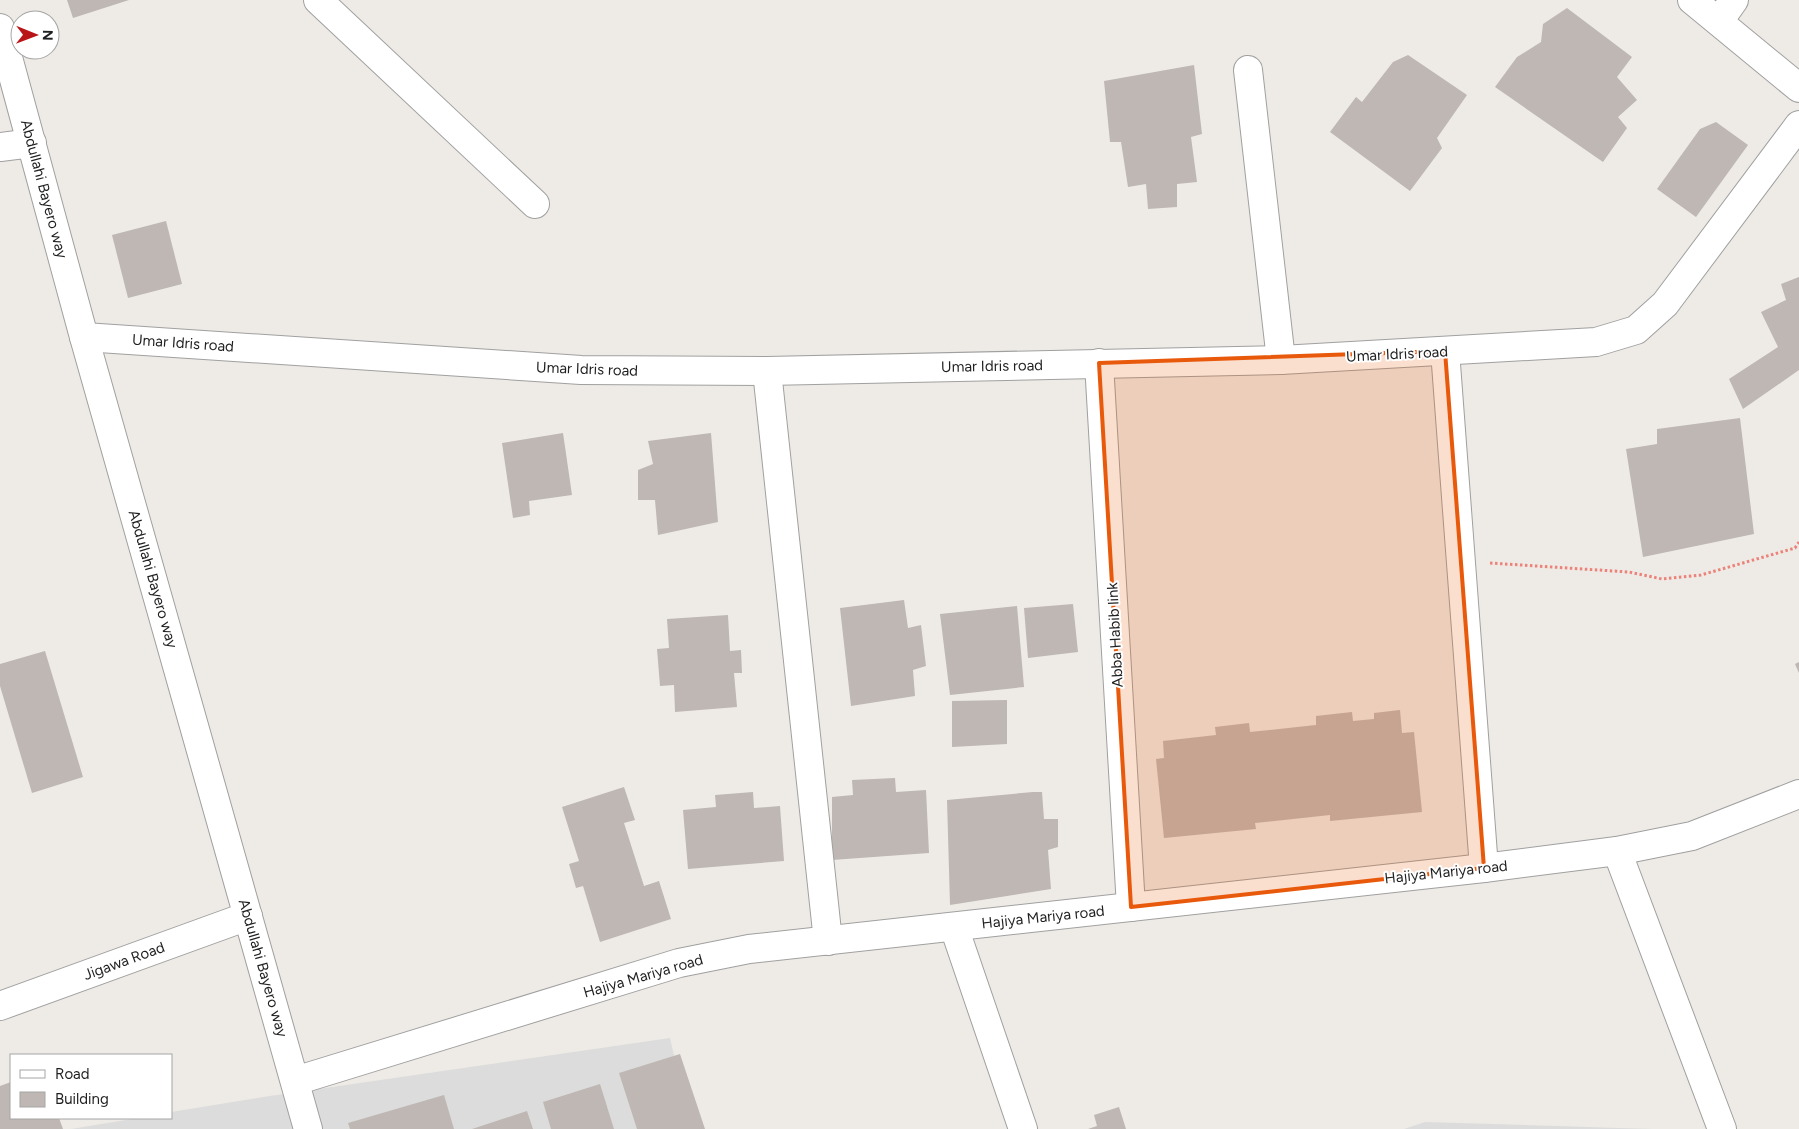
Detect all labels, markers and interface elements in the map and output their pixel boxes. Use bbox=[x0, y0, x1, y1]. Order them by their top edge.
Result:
north arrow bbox=[10, 10, 60, 60]
text: N bbox=[39, 30, 56, 41]
street label: Abdullahi Bayero way bbox=[17, 118, 71, 260]
street label: Umar Idris road bbox=[131, 330, 235, 356]
street label: Umar Idris road bbox=[1346, 342, 1448, 366]
street label: Umar Idris road bbox=[941, 356, 1043, 376]
street label: Umar Idris road bbox=[536, 358, 638, 380]
street label: Abdullahi Bayero way bbox=[125, 508, 181, 650]
street label: Abba Habib link bbox=[1103, 581, 1127, 688]
street label: Hajiya Mariya road bbox=[1384, 857, 1508, 887]
street label: Abdullahi Bayero way bbox=[235, 897, 291, 1039]
street label: Hajiya Mariya road bbox=[981, 902, 1105, 932]
street label: Jigawa Road bbox=[81, 938, 167, 984]
street label: Hajiya Mariya road bbox=[581, 950, 705, 1002]
legend bbox=[10, 1054, 172, 1119]
text: Road bbox=[55, 1065, 90, 1083]
text: Building bbox=[55, 1090, 109, 1108]

